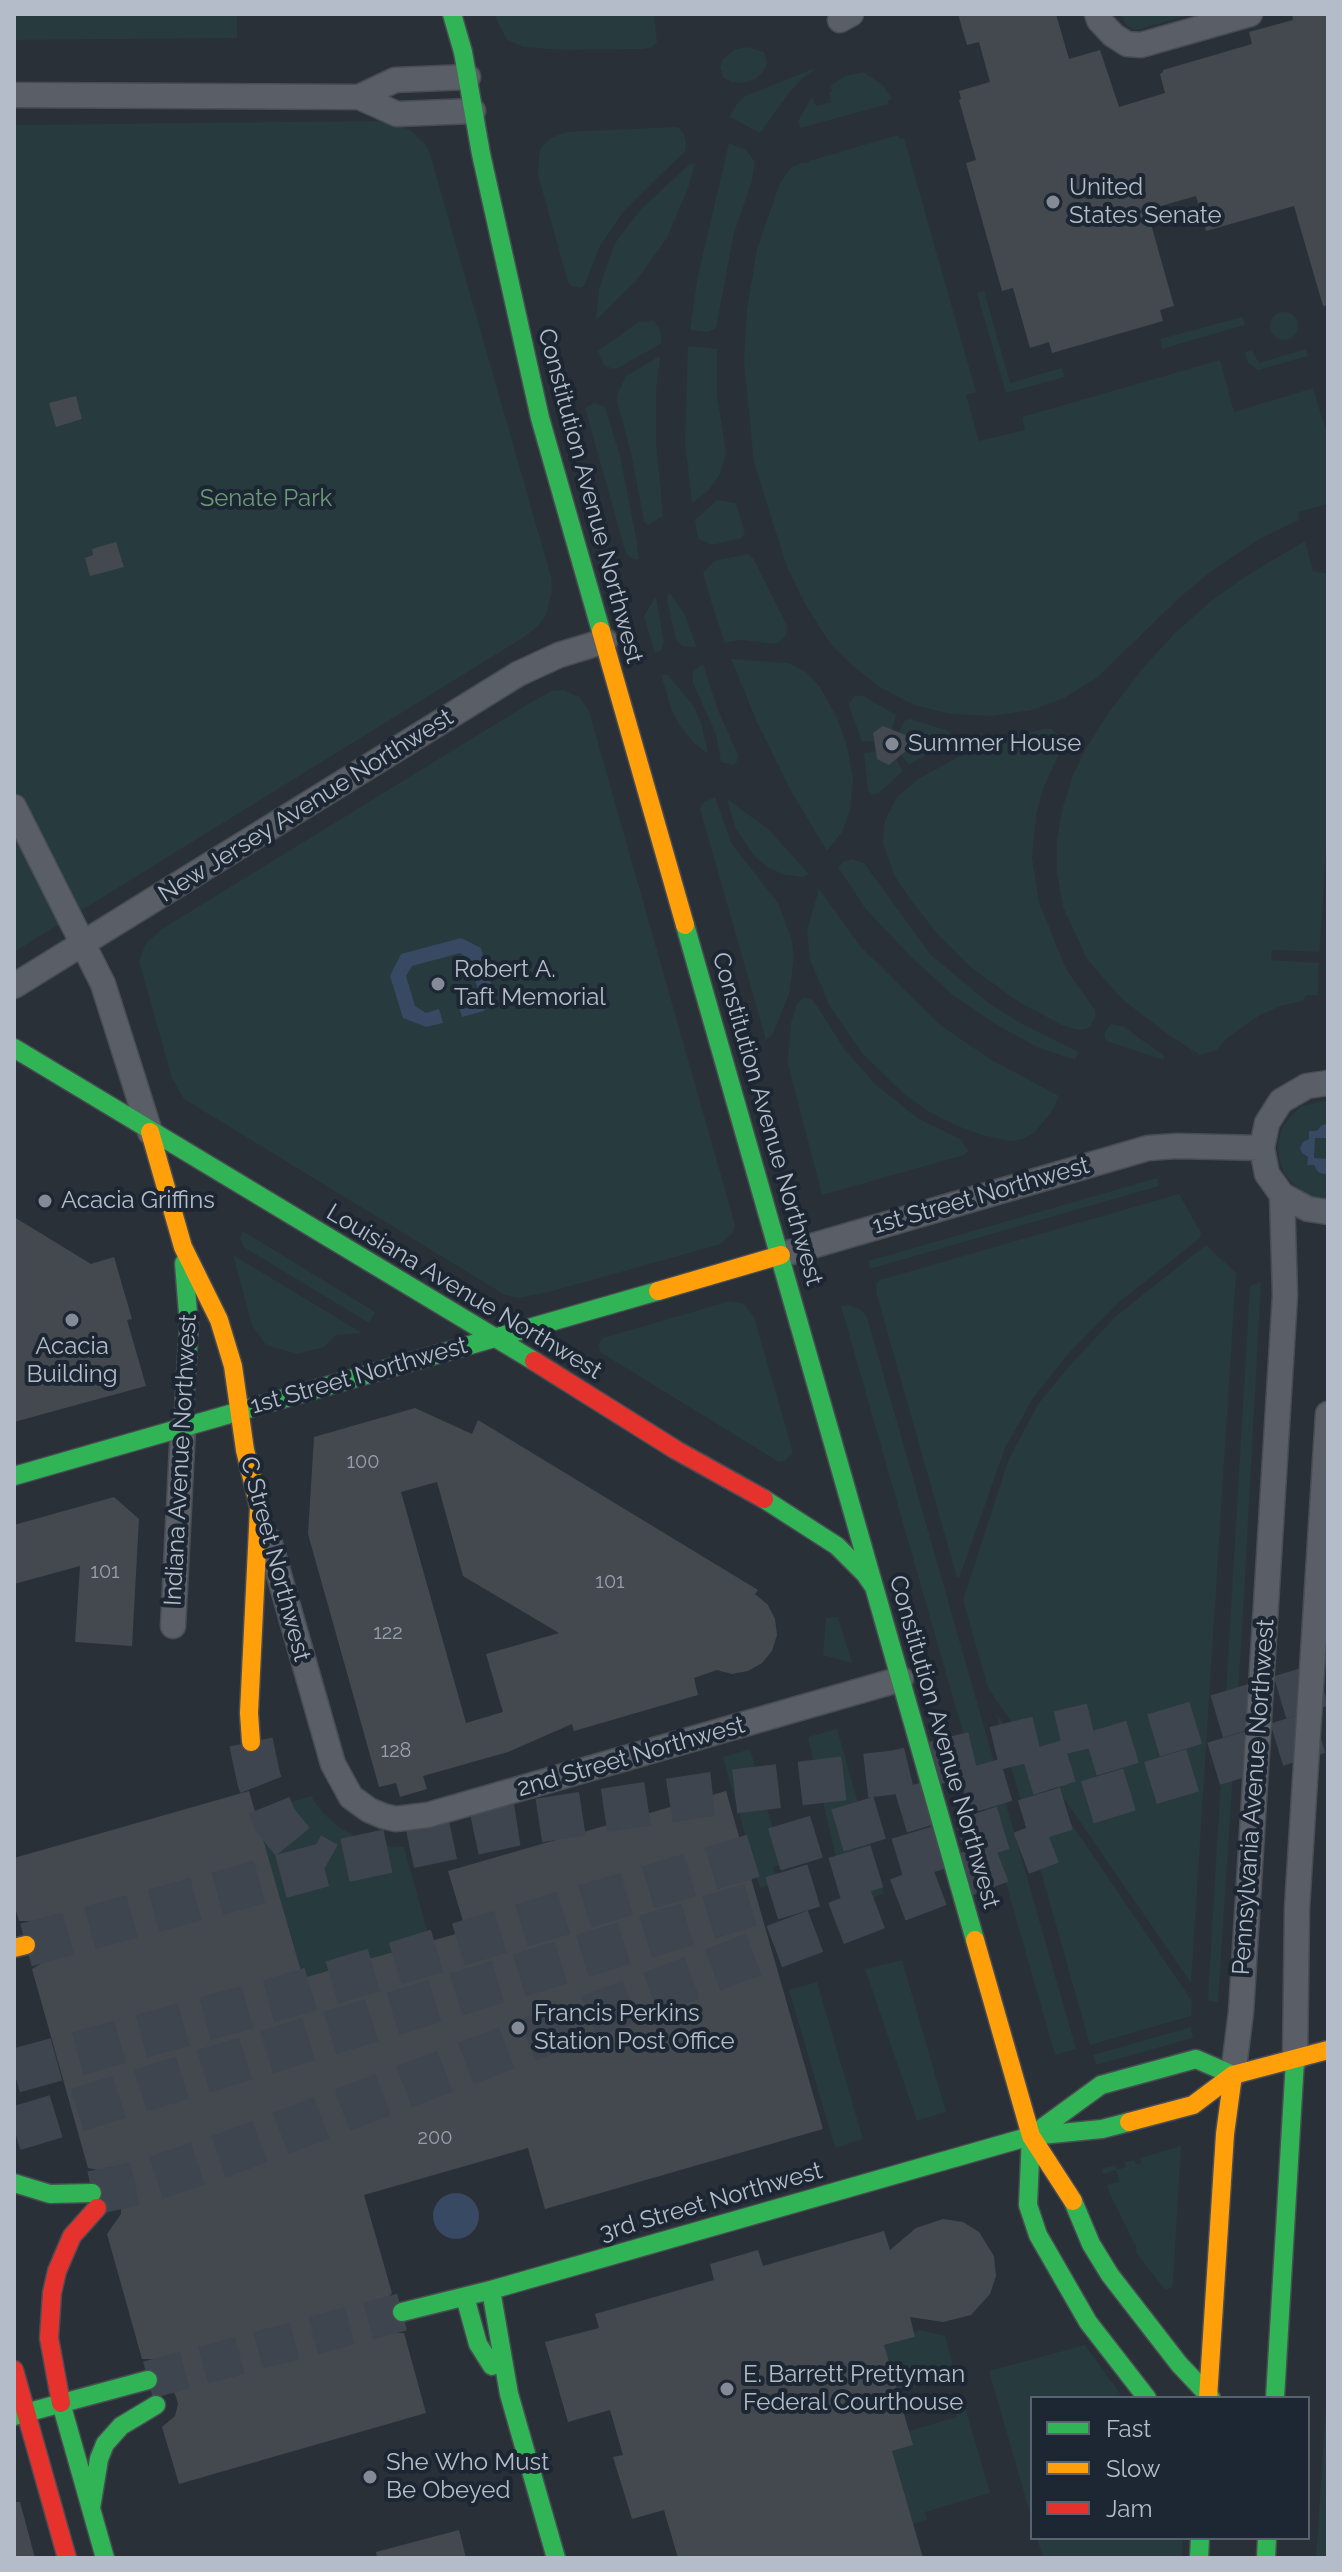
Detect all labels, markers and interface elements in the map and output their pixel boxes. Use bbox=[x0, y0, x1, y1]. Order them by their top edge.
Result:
place label: United States Senate bbox=[1069, 174, 1222, 230]
marker: United States Senate bbox=[1044, 193, 1062, 211]
street label: Constitution Avenue Northwest bbox=[531, 325, 649, 667]
park label: Senate Park bbox=[200, 485, 332, 513]
street label: New Jersey Avenue Northwest bbox=[153, 703, 459, 909]
place label: Summer House bbox=[908, 730, 1081, 758]
marker: Summer House bbox=[883, 735, 901, 753]
street label: Constitution Avenue Northwest bbox=[706, 949, 828, 1289]
place label: Robert A. Taft Memorial bbox=[454, 956, 606, 1012]
marker: Robert A. Taft Memorial bbox=[429, 975, 447, 993]
street label: 1st Street Northwest bbox=[869, 1151, 1093, 1241]
place label: Acacia Griffins bbox=[61, 1187, 215, 1215]
marker: Acacia Griffins bbox=[36, 1192, 54, 1210]
street label: Louisiana Avenue Northwest bbox=[321, 1198, 607, 1386]
marker: Acacia Building bbox=[63, 1311, 81, 1329]
street label: Indiana Avenue Northwest bbox=[159, 1313, 203, 1607]
street label: 1st Street Northwest bbox=[247, 1331, 471, 1421]
place label: Acacia Building bbox=[27, 1333, 117, 1389]
house number: 100 bbox=[346, 1450, 380, 1474]
street label: C Street Northwest bbox=[234, 1453, 316, 1665]
house number: 101 bbox=[90, 1560, 120, 1584]
house number: 101 bbox=[595, 1570, 625, 1594]
street label: Constitution Avenue Northwest bbox=[883, 1572, 1005, 1912]
street label: Pennsylvania Avenue Northwest bbox=[1227, 1618, 1281, 1976]
house number: 122 bbox=[373, 1621, 403, 1645]
street label: 2nd Street Northwest bbox=[514, 1711, 748, 1803]
house number: 128 bbox=[381, 1739, 411, 1763]
place label: Francis Perkins Station Post Office bbox=[534, 2000, 735, 2056]
marker: Francis Perkins Station Post Office bbox=[509, 2019, 527, 2037]
house number: 200 bbox=[418, 2126, 452, 2150]
street label: 3rd Street Northwest bbox=[596, 2156, 826, 2248]
place label: E. Barrett Prettyman Federal Courthouse bbox=[743, 2361, 965, 2417]
marker: E. Barrett Prettyman Federal Courthouse bbox=[718, 2380, 736, 2398]
legend bbox=[1030, 2396, 1310, 2540]
text: Fast bbox=[1106, 2414, 1151, 2443]
place label: She Who Must Be Obeyed bbox=[386, 2449, 549, 2505]
text: Slow bbox=[1106, 2454, 1160, 2483]
marker: She Who Must Be Obeyed bbox=[361, 2468, 379, 2486]
text: Jam bbox=[1106, 2494, 1152, 2523]

